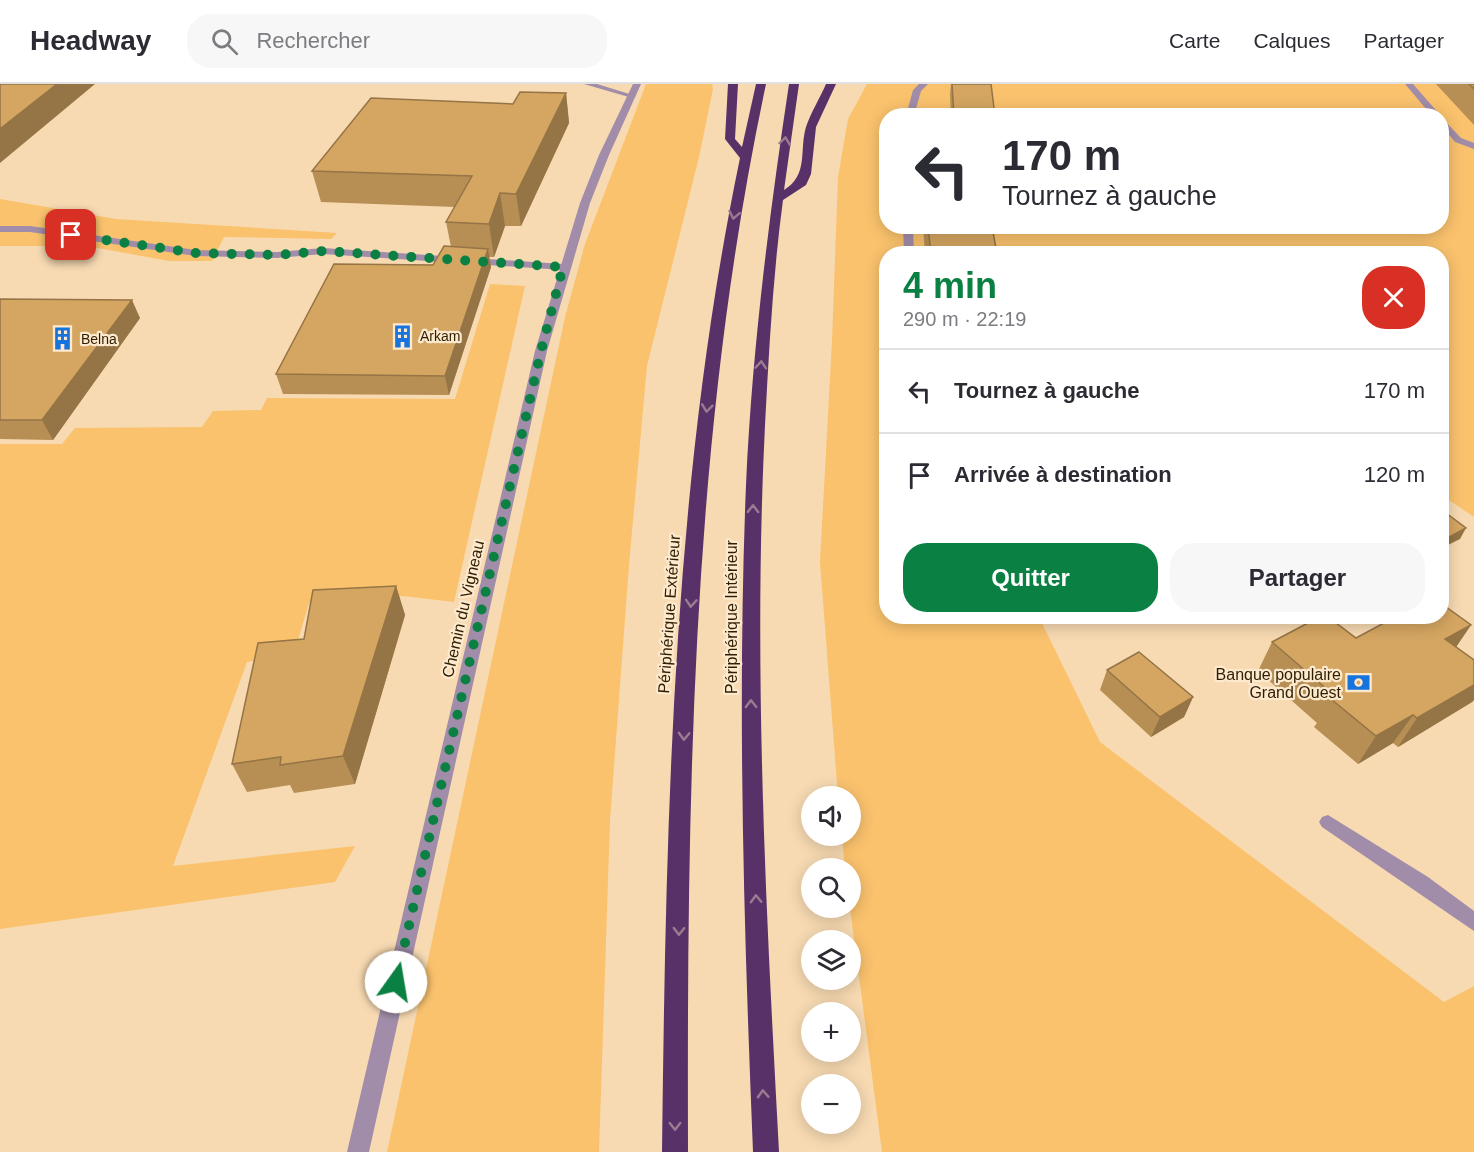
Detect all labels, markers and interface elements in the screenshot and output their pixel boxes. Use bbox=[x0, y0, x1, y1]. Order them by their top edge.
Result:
search box bbox=[187, 14, 607, 68]
text: Headway bbox=[30, 25, 151, 56]
icon: search bbox=[208, 25, 241, 58]
text: Rechercher bbox=[256, 28, 370, 53]
text: Carte bbox=[1169, 29, 1220, 52]
text: Calques bbox=[1253, 29, 1330, 52]
text: Partager bbox=[1363, 29, 1444, 52]
icon: left bbox=[903, 132, 981, 210]
text: 170 m bbox=[1002, 132, 1121, 179]
one-way arrow bbox=[778, 137, 790, 146]
text: Tournez à gauche bbox=[1002, 181, 1217, 211]
pin bbox=[45, 209, 96, 260]
one-way arrow bbox=[728, 210, 741, 220]
icon: arrive bbox=[54, 218, 87, 251]
text: 4 min bbox=[903, 265, 997, 306]
button: close bbox=[1362, 266, 1425, 329]
text: 290 m · 22:19 bbox=[903, 308, 1026, 330]
building icon: Arkam bbox=[389, 323, 415, 349]
building icon: Belna bbox=[50, 326, 76, 352]
place label: Arkam bbox=[420, 328, 460, 344]
place label: Belna bbox=[81, 331, 117, 347]
one-way arrow bbox=[754, 360, 767, 369]
icon: left bbox=[903, 375, 936, 408]
text: Tournez à gauche bbox=[954, 378, 1139, 403]
text: 170 m bbox=[1364, 378, 1425, 403]
one-way arrow bbox=[701, 404, 714, 413]
icon: arrive bbox=[903, 459, 936, 492]
text: Arrivée à destination bbox=[954, 462, 1172, 487]
text: 120 m bbox=[1364, 462, 1425, 487]
one-way arrow bbox=[747, 504, 759, 513]
street label: Périphérique Extérieur bbox=[655, 533, 683, 694]
street label: Chemin du Vigneau bbox=[439, 539, 487, 679]
street label: Périphérique Intérieur bbox=[723, 539, 740, 694]
button: Quitter bbox=[903, 543, 1158, 612]
button: Partager bbox=[1170, 543, 1425, 612]
one-way arrow bbox=[684, 598, 697, 607]
place label: Banque populaire Grand Ouest bbox=[1216, 666, 1342, 701]
bank icon: Banque populaire Grand Ouest bbox=[1346, 670, 1372, 696]
one-way arrow bbox=[745, 699, 757, 708]
one-way arrow bbox=[677, 732, 690, 741]
map controls bbox=[801, 786, 861, 1134]
button: sound bbox=[801, 786, 861, 846]
button: search bbox=[801, 858, 861, 918]
one-way arrow bbox=[749, 894, 762, 903]
one-way arrow bbox=[672, 926, 685, 935]
button: layers bbox=[801, 930, 861, 990]
position arrow bbox=[364, 950, 428, 1014]
button: + bbox=[801, 1002, 861, 1062]
button: − bbox=[801, 1074, 861, 1134]
one-way arrow bbox=[757, 1089, 770, 1098]
one-way arrow bbox=[669, 1121, 681, 1130]

